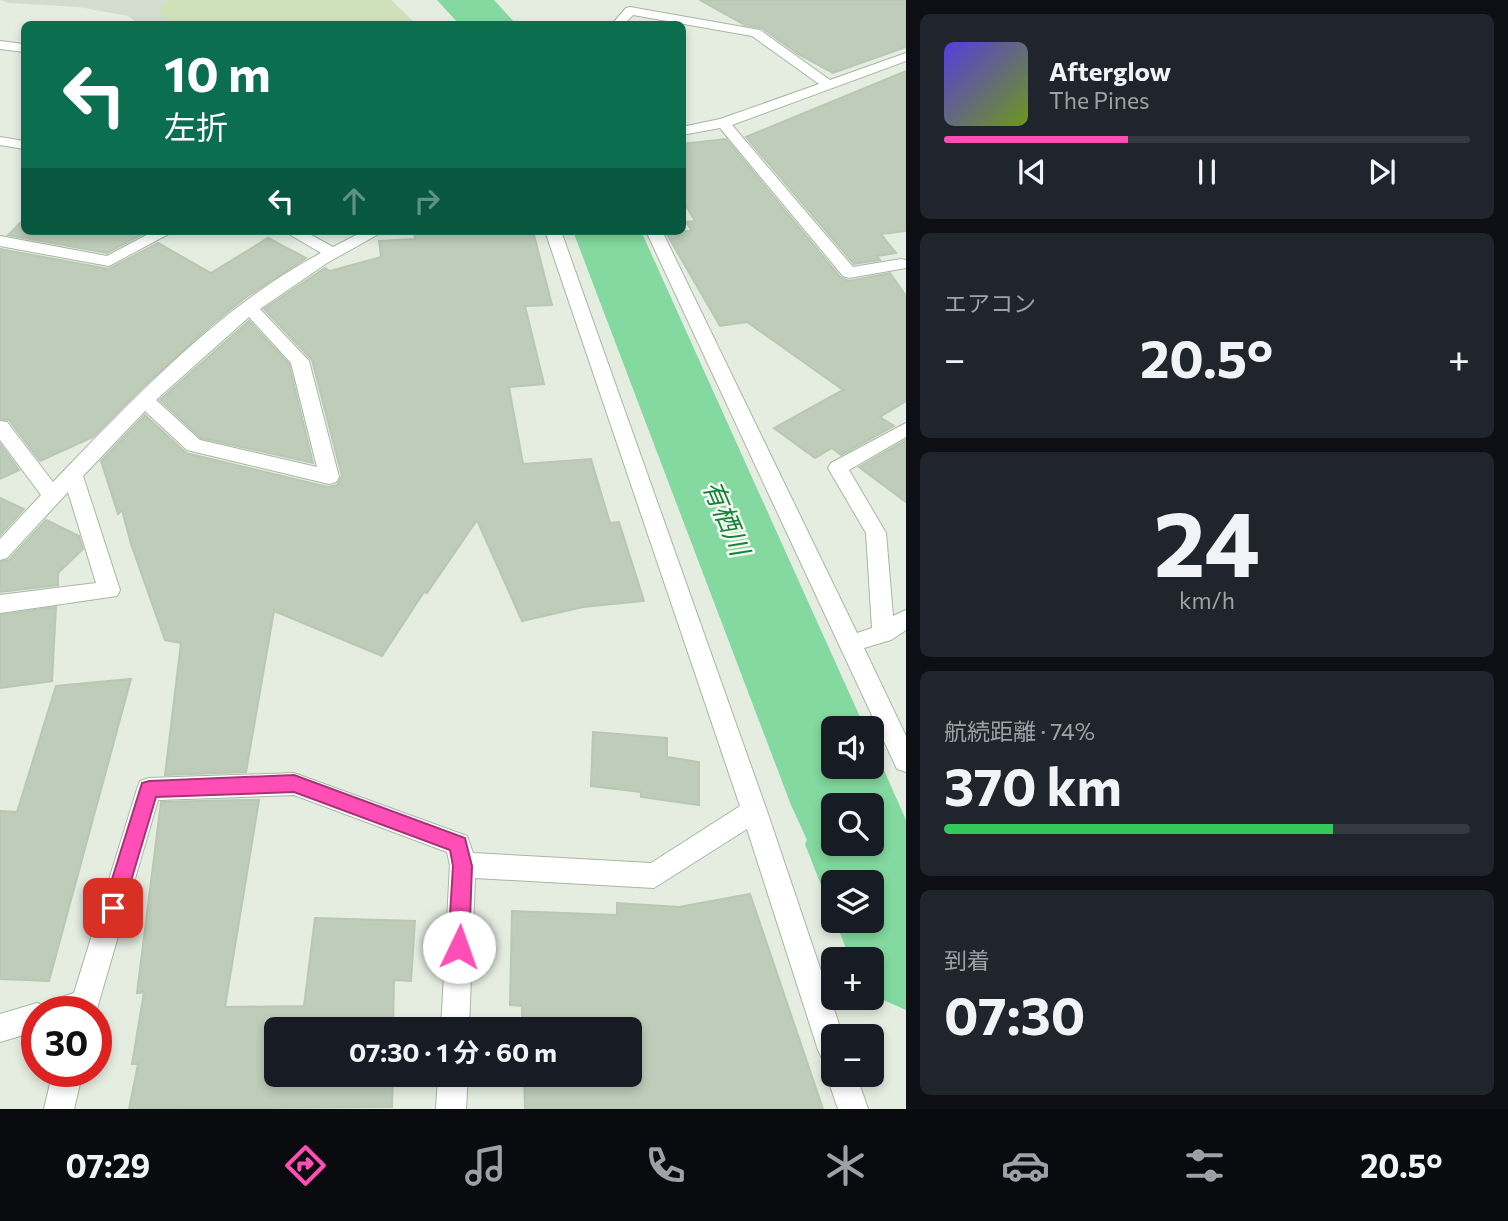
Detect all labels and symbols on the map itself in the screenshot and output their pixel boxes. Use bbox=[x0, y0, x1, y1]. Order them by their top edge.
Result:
water label: 有栖川 bbox=[698, 475, 758, 562]
pin bbox=[83, 878, 143, 938]
position arrow bbox=[422, 910, 496, 984]
speed limit sign: 30 bbox=[21, 996, 112, 1087]

